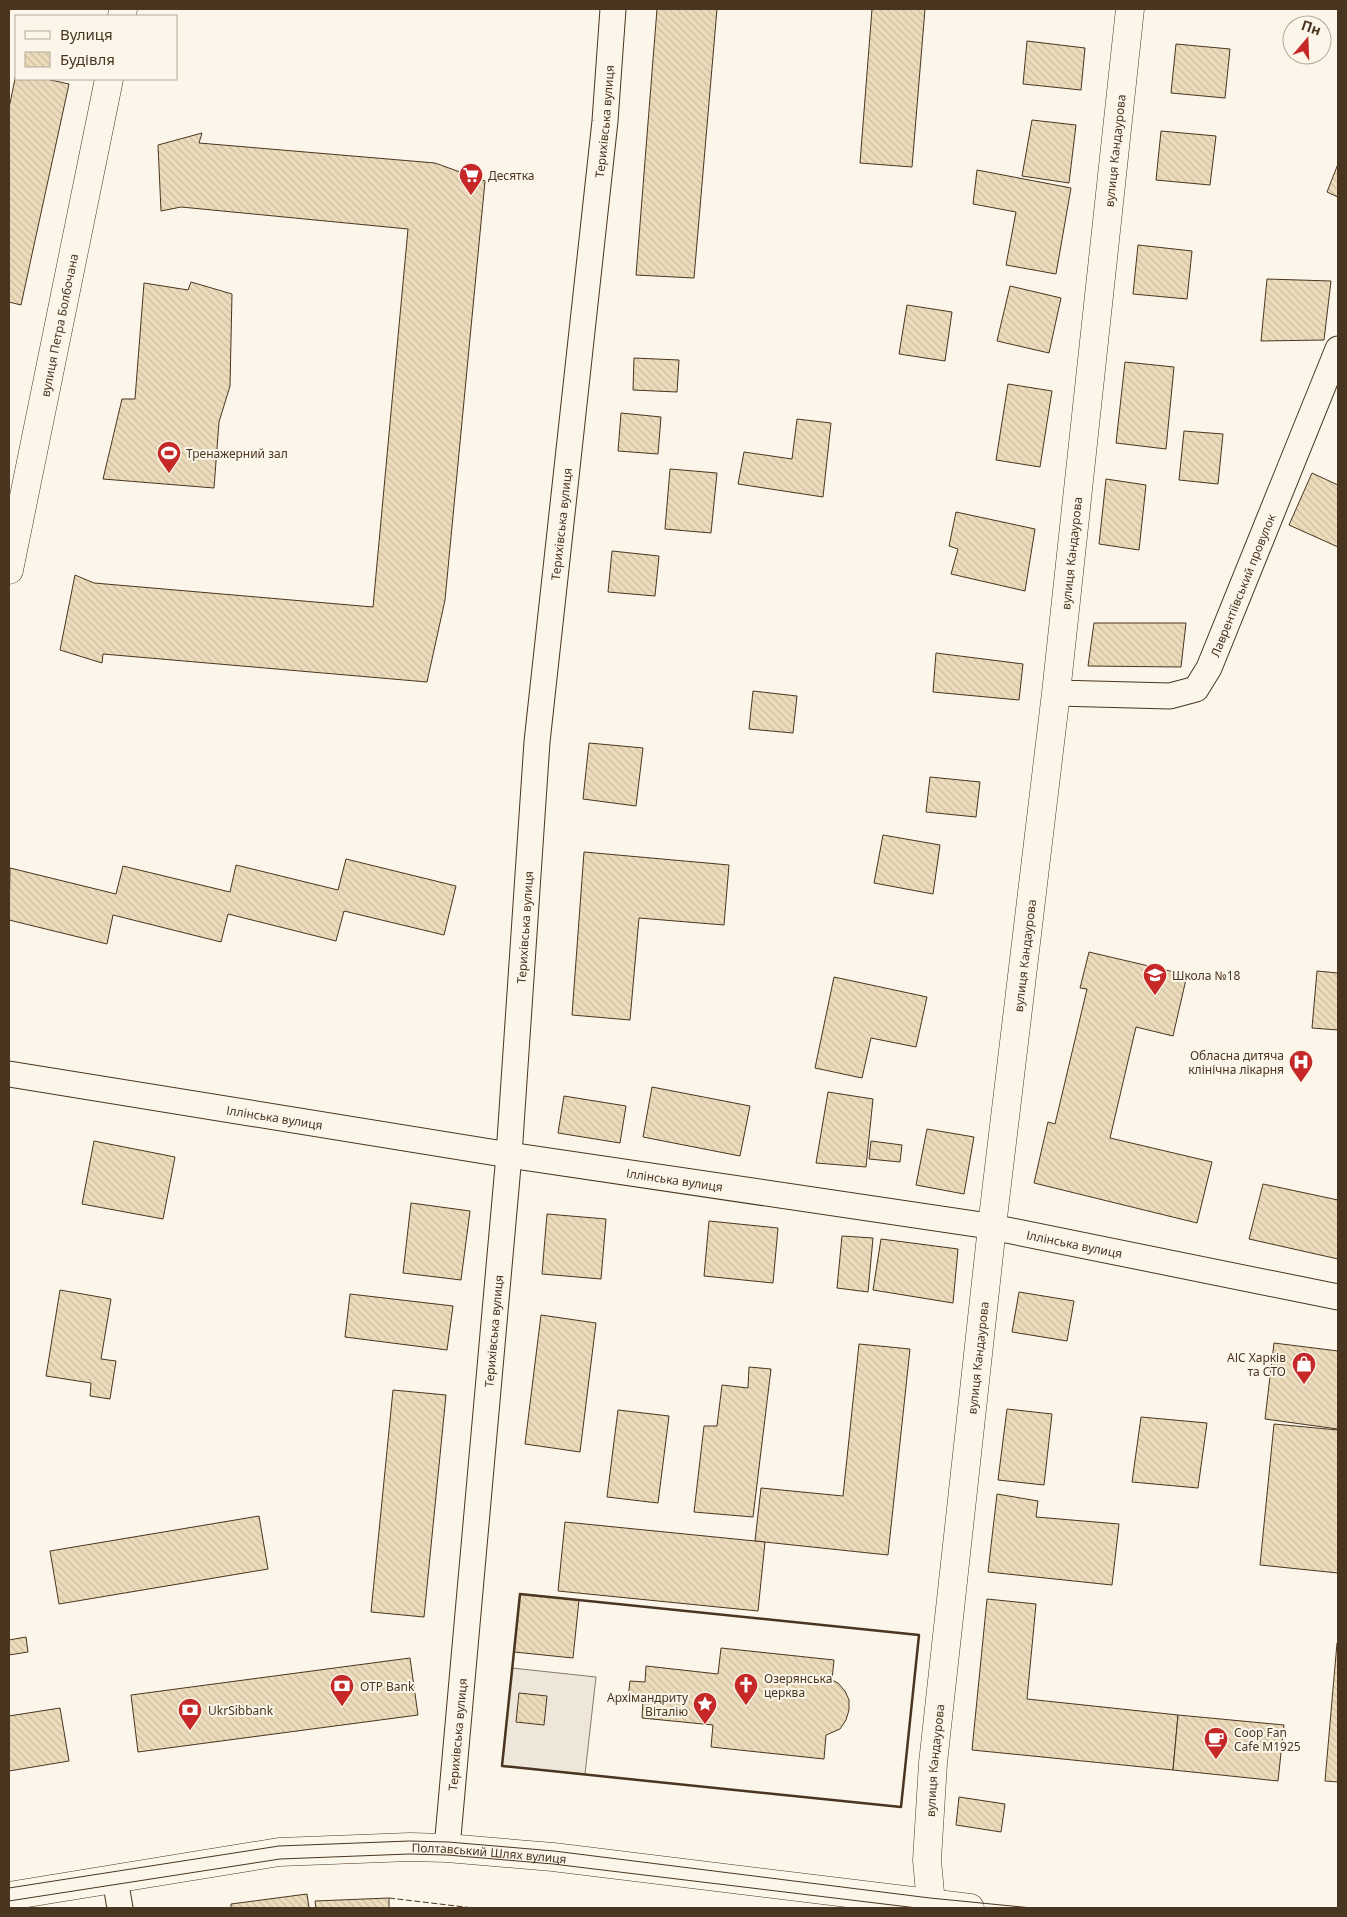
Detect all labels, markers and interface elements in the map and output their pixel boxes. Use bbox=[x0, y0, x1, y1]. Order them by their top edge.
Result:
legend bbox=[15, 15, 178, 80]
north arrow bbox=[1282, 15, 1332, 65]
text: Пн bbox=[1299, 15, 1324, 39]
text: Вулиця bbox=[60, 24, 113, 44]
text: Будівля bbox=[60, 49, 115, 69]
street label: Терихівська вулиця bbox=[590, 64, 617, 179]
street label: вулиця Кандаурова bbox=[1100, 93, 1129, 208]
supermarket icon: Десятка bbox=[458, 162, 484, 196]
place label: Десятка bbox=[488, 167, 534, 184]
street label: вулиця Петра Болбочана bbox=[36, 252, 82, 398]
sports icon: Тренажерний зал bbox=[156, 440, 182, 474]
place label: Тренажерний зал bbox=[186, 445, 288, 462]
street label: Терихівська вулиця bbox=[546, 467, 575, 581]
street label: вулиця Кандаурова bbox=[1057, 496, 1086, 611]
street label: Лаврентіївський провулок bbox=[1206, 510, 1279, 659]
street label: Терихівська вулиця bbox=[512, 870, 537, 984]
street label: вулиця Кандаурова bbox=[1009, 898, 1040, 1013]
school or university icon: Школа №18 bbox=[1142, 962, 1168, 996]
place label: Школа №18 bbox=[1172, 967, 1241, 984]
place label: Обласна дитяча клінічна лікарня bbox=[1188, 1047, 1284, 1078]
hospital icon: Обласна дитяча клінічна лікарня bbox=[1288, 1049, 1314, 1083]
street label: Іллінська вулиця bbox=[225, 1101, 324, 1133]
street label: Іллінська вулиця bbox=[625, 1164, 724, 1195]
street label: Іллінська вулиця bbox=[1025, 1226, 1124, 1262]
street label: Терихівська вулиця bbox=[480, 1274, 507, 1388]
street label: вулиця Кандаурова bbox=[963, 1301, 992, 1415]
place label: АІС Харків та СТО bbox=[1227, 1349, 1286, 1380]
shop icon: АІС Харків та СТО bbox=[1291, 1351, 1317, 1385]
place label: Озерянська церква bbox=[764, 1670, 832, 1701]
church icon: Озерянська церква bbox=[733, 1672, 759, 1706]
bank icon: OTP Bank bbox=[329, 1673, 355, 1707]
street label: Терихівська вулиця bbox=[444, 1677, 471, 1791]
place label: OTP Bank bbox=[360, 1678, 415, 1695]
place label: Архімандриту Віталію bbox=[607, 1689, 689, 1720]
place icon: Архімандриту Віталію bbox=[692, 1691, 718, 1725]
bank icon: UkrSibbank bbox=[177, 1697, 203, 1731]
place label: UkrSibbank bbox=[208, 1702, 274, 1719]
street label: вулиця Кандаурова bbox=[921, 1703, 948, 1817]
place label: Coop Fan Cafe M1925 bbox=[1234, 1724, 1301, 1755]
cafe icon: Coop Fan Cafe M1925 bbox=[1203, 1726, 1229, 1760]
street label: Полтавський Шлях вулиця bbox=[411, 1839, 568, 1867]

